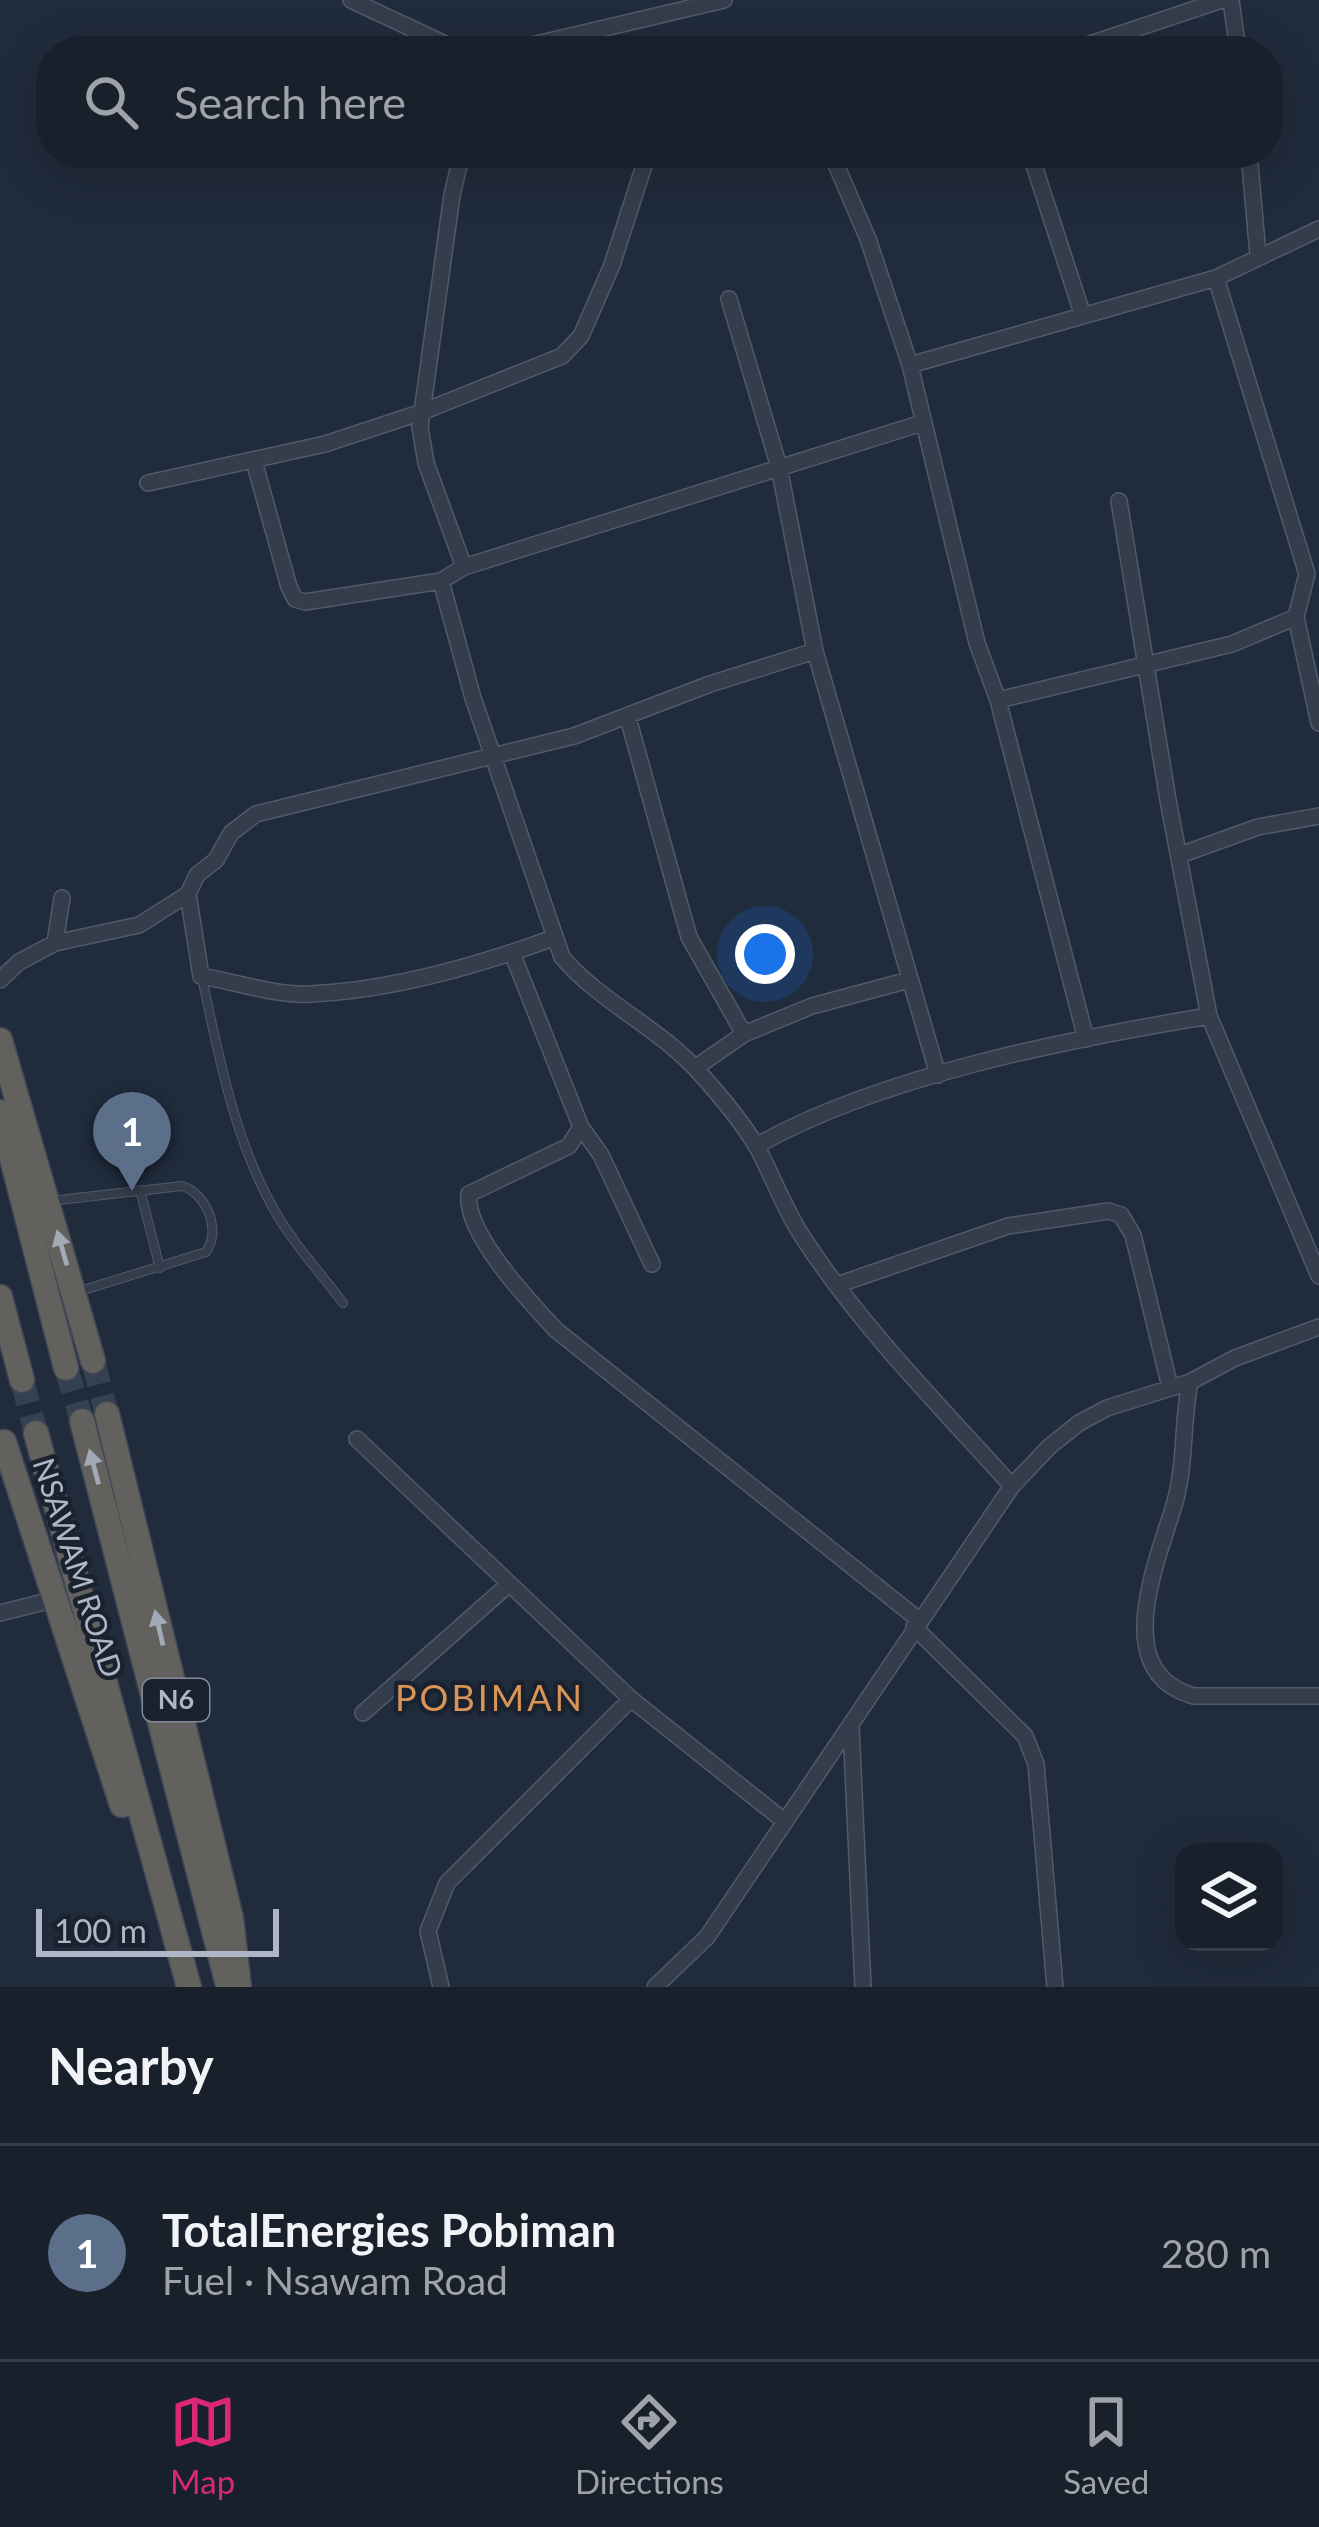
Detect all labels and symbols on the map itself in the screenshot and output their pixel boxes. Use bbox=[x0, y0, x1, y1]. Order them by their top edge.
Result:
your location bbox=[735, 924, 795, 984]
pin: 1 bbox=[93, 1092, 171, 1191]
one-way arrow bbox=[52, 1229, 70, 1266]
one-way arrow bbox=[84, 1448, 103, 1485]
street label: NSAWAM ROAD bbox=[26, 1453, 131, 1682]
one-way arrow bbox=[149, 1609, 168, 1646]
district label: POBIMAN bbox=[395, 1675, 585, 1719]
road number: N6 bbox=[143, 1679, 209, 1721]
scale bar bbox=[36, 1903, 279, 1956]

